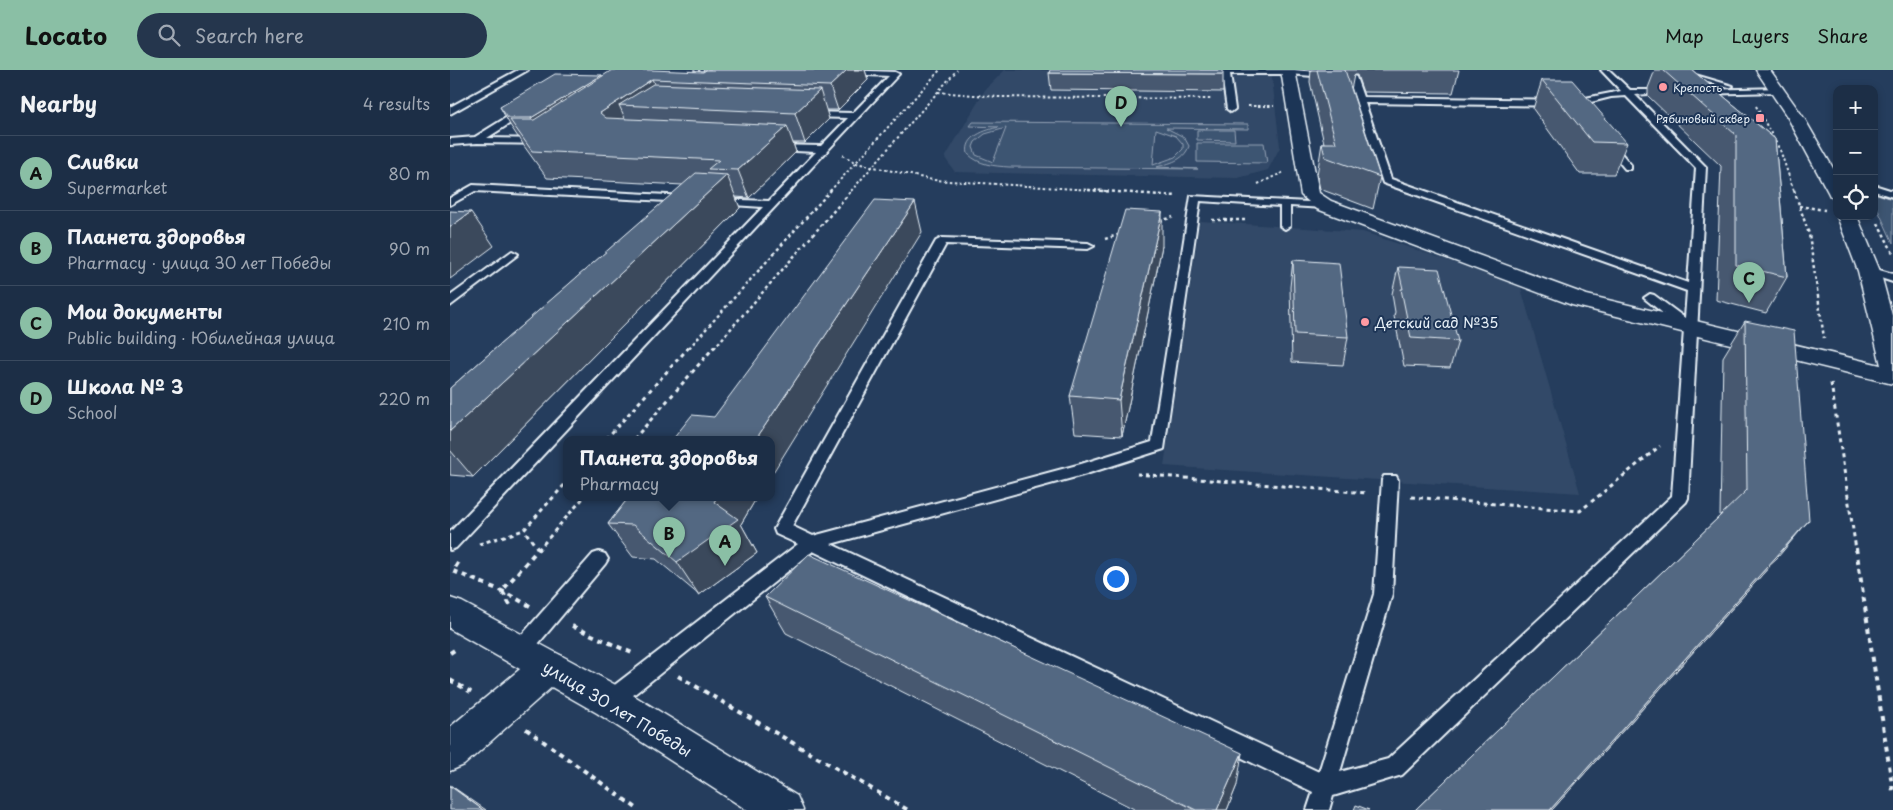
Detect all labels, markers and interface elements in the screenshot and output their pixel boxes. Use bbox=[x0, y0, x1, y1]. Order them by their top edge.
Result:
search box bbox=[137, 13, 487, 58]
text: Locato bbox=[25, 17, 107, 53]
icon: search bbox=[155, 21, 183, 49]
text: Search here bbox=[195, 21, 304, 49]
text: Map bbox=[1665, 22, 1704, 49]
text: Layers bbox=[1732, 22, 1789, 49]
text: Share bbox=[1817, 22, 1868, 49]
place label: Крепость bbox=[1673, 79, 1723, 96]
marker: Крепость bbox=[1657, 81, 1669, 93]
map controls bbox=[1833, 85, 1878, 220]
button: + bbox=[1833, 85, 1878, 130]
pin: D bbox=[1105, 86, 1137, 127]
text: Nearby bbox=[20, 87, 97, 119]
text: 4 results bbox=[363, 91, 430, 115]
place label: Рябиновый сквер bbox=[1656, 110, 1750, 127]
marker: Рябиновый сквер bbox=[1754, 112, 1766, 124]
button: − bbox=[1833, 130, 1878, 175]
text: Сливки bbox=[67, 147, 139, 175]
text: A bbox=[30, 161, 42, 185]
text: 80 m bbox=[388, 161, 430, 185]
text: Supermarket bbox=[67, 175, 167, 199]
button: locate bbox=[1833, 175, 1878, 220]
text: Планета здоровья bbox=[67, 222, 246, 250]
text: B bbox=[31, 236, 41, 260]
text: 90 m bbox=[389, 236, 430, 260]
text: Pharmacy · улица 30 лет Победы bbox=[67, 250, 331, 274]
pin: C bbox=[1733, 262, 1765, 303]
text: Мои документы bbox=[67, 297, 222, 325]
text: C bbox=[30, 311, 42, 335]
text: 210 m bbox=[382, 311, 430, 335]
place label: Детский сад №35 bbox=[1374, 312, 1498, 333]
marker: Детский сад №35 bbox=[1359, 316, 1371, 328]
text: Public building · Юбилейная улица bbox=[67, 325, 335, 349]
text: Школа № 3 bbox=[67, 372, 183, 400]
text: D bbox=[30, 386, 42, 410]
text: 220 m bbox=[379, 386, 430, 410]
text: School bbox=[67, 400, 117, 424]
popup bbox=[563, 436, 775, 501]
text: Планета здоровья bbox=[580, 443, 758, 471]
text: Pharmacy bbox=[580, 471, 659, 495]
pin: B bbox=[653, 517, 685, 558]
pin: A bbox=[709, 525, 741, 566]
your location bbox=[1103, 566, 1129, 592]
street label: улица 30 лет Победы bbox=[539, 654, 697, 762]

